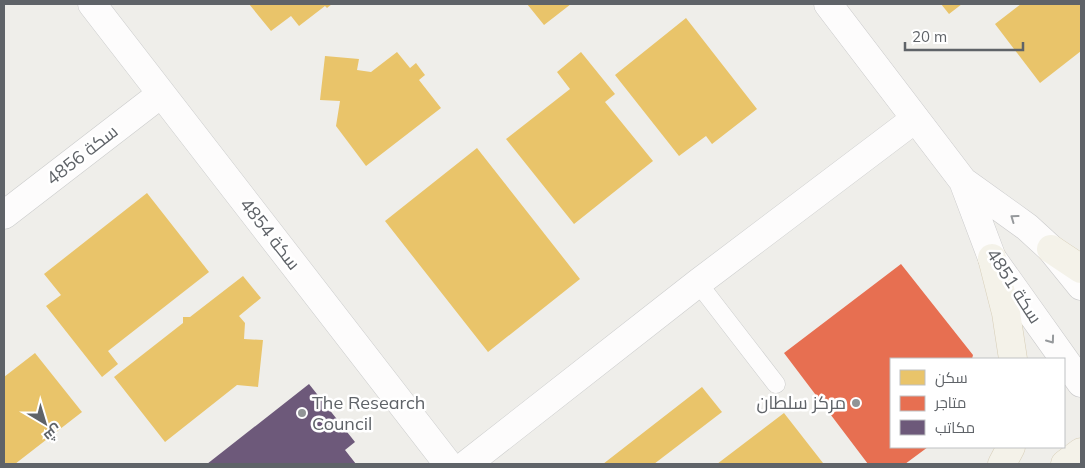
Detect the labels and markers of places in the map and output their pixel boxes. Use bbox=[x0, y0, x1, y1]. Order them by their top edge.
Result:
place label: The Research Council bbox=[312, 391, 425, 435]
place label: مركز سلطان bbox=[757, 391, 846, 414]
marker: مركز سلطان bbox=[850, 397, 862, 409]
marker: The Research Council bbox=[296, 407, 308, 419]

